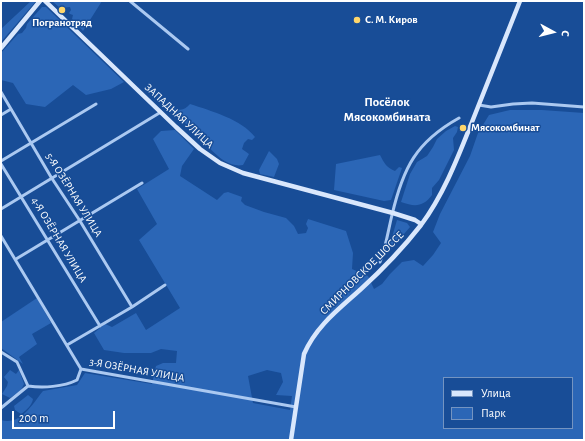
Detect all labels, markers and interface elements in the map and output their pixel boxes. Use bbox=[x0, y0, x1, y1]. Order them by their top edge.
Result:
marker: Погранотряд bbox=[57, 5, 67, 15]
north arrow bbox=[533, 12, 573, 52]
place label: С. М. Киров bbox=[365, 13, 418, 27]
marker: С. М. Киров bbox=[352, 15, 362, 25]
place label: Погранотряд bbox=[32, 16, 92, 30]
text: С bbox=[560, 30, 571, 37]
street label: ЗАПАДНАЯ УЛИЦА bbox=[142, 81, 216, 151]
district label: Посёлок Мясокомбината bbox=[343, 94, 431, 125]
place label: Мясокомбинат bbox=[471, 121, 540, 135]
marker: Мясокомбинат bbox=[458, 123, 468, 133]
street label: 5-Я ОЗЁРНАЯ УЛИЦА bbox=[43, 151, 105, 239]
street label: 4-Я ОЗЁРНАЯ УЛИЦА bbox=[28, 195, 90, 285]
street label: СМИРНОВСКОЕ ШОССЕ bbox=[317, 228, 407, 318]
street label: 3-Я ОЗЁРНАЯ УЛИЦА bbox=[88, 355, 186, 385]
legend bbox=[443, 377, 573, 429]
text: Улица bbox=[481, 387, 511, 399]
scale bar bbox=[14, 403, 117, 429]
text: Парк bbox=[481, 407, 506, 419]
text: 200 m bbox=[19, 412, 49, 424]

